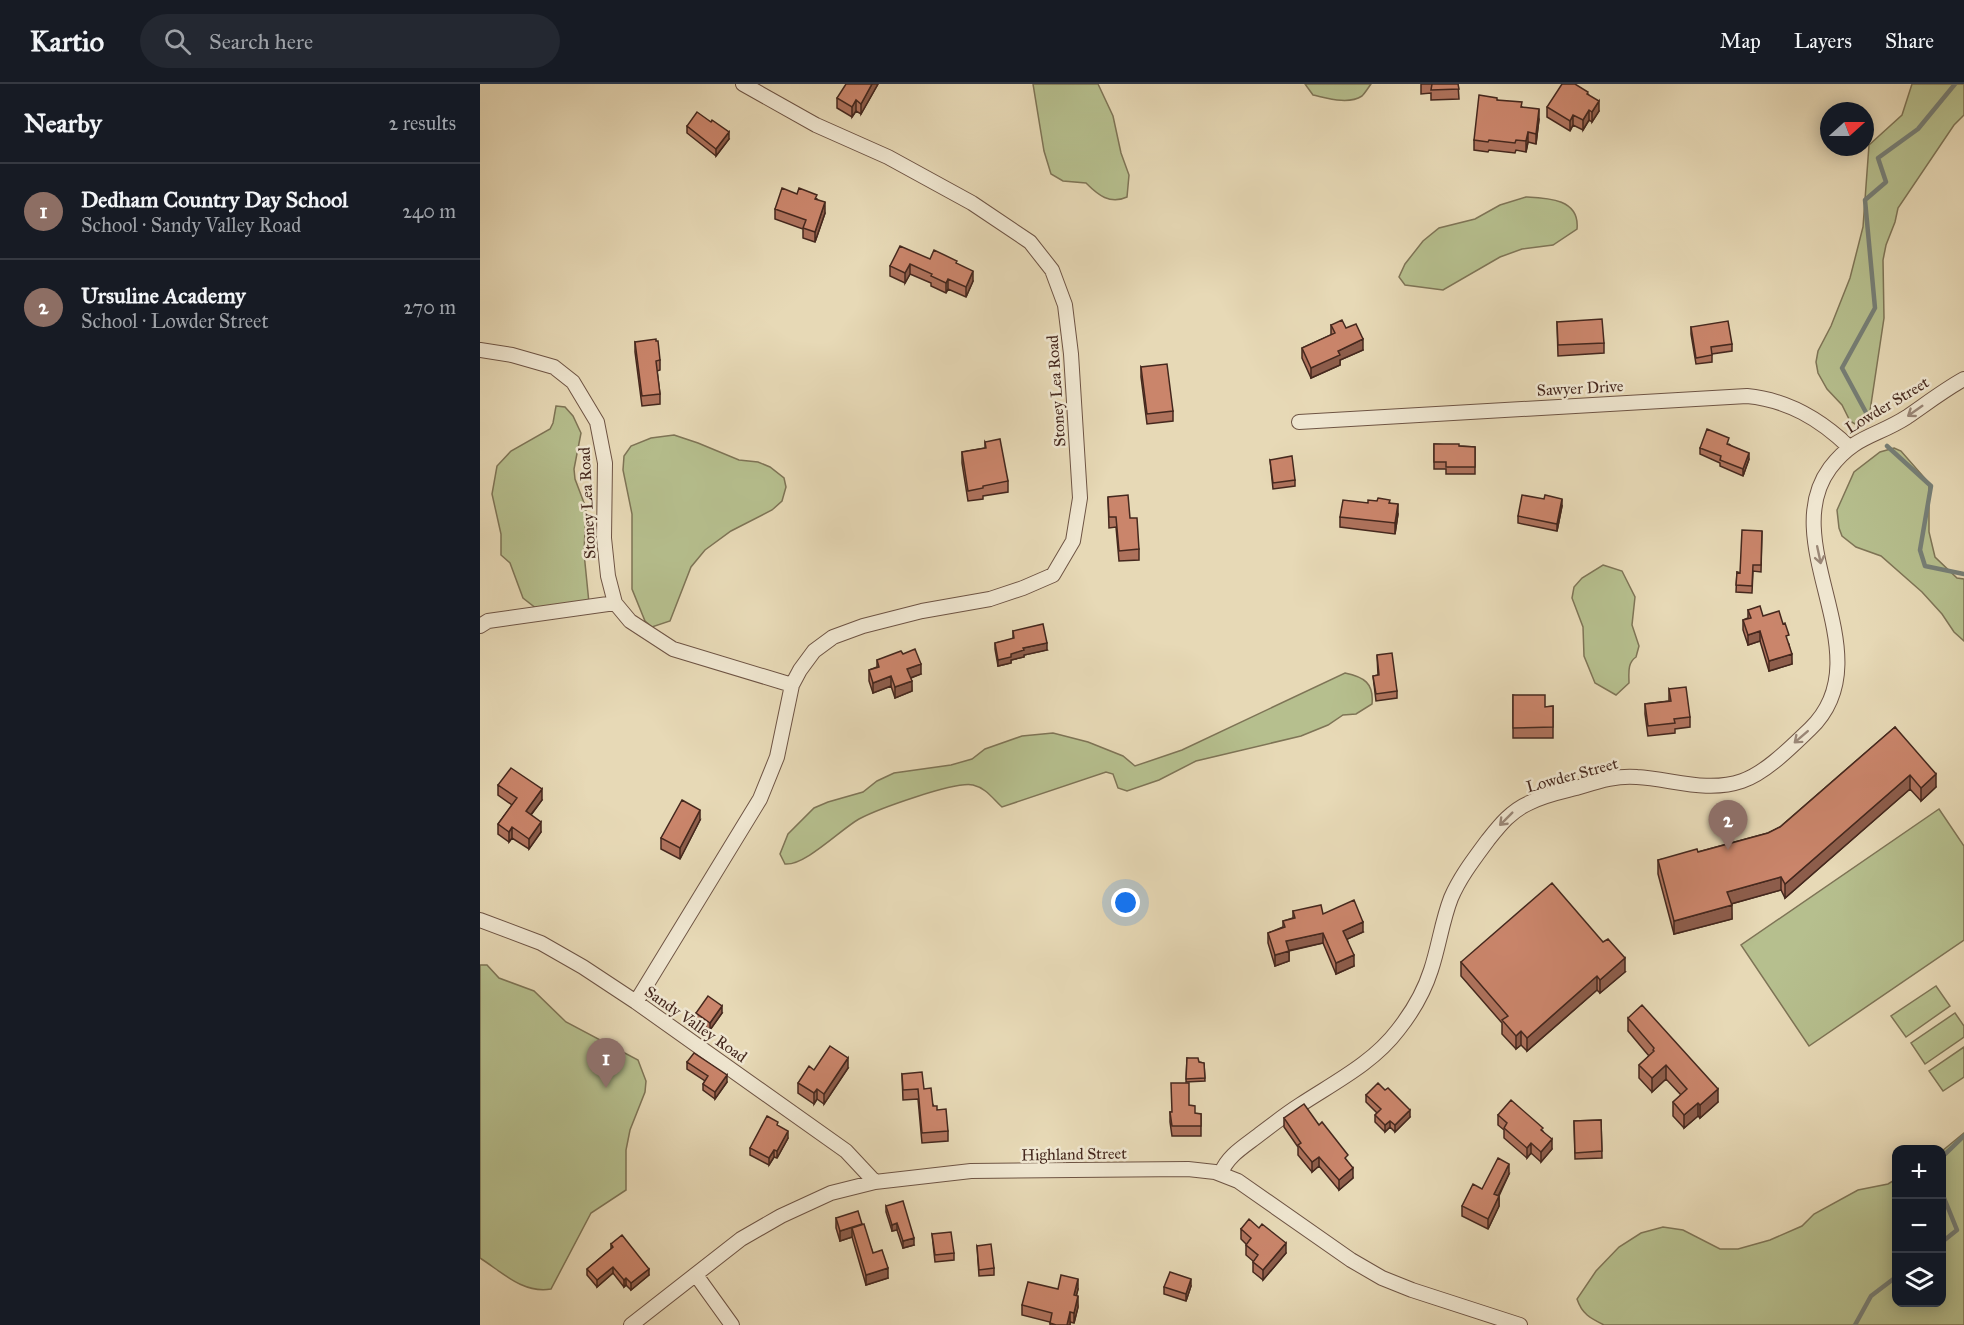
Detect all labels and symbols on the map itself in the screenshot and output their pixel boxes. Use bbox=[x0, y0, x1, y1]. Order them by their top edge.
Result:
north arrow bbox=[1820, 102, 1874, 156]
street label: Stoney Lea Road bbox=[1043, 334, 1069, 448]
street label: Lowder Street bbox=[1842, 372, 1933, 437]
street label: Sawyer Drive bbox=[1536, 376, 1624, 400]
one-way arrow bbox=[1907, 405, 1923, 417]
street label: Stoney Lea Road bbox=[575, 447, 599, 559]
one-way arrow bbox=[1813, 546, 1825, 565]
one-way arrow bbox=[1794, 730, 1809, 744]
street label: Lowder Street bbox=[1524, 754, 1620, 796]
pin: 2 bbox=[1708, 800, 1748, 850]
one-way arrow bbox=[1499, 812, 1513, 827]
your location bbox=[1111, 888, 1140, 917]
street label: Sandy Valley Road bbox=[641, 982, 751, 1066]
pin: 1 bbox=[586, 1038, 626, 1088]
street label: Highland Street bbox=[1021, 1144, 1127, 1165]

